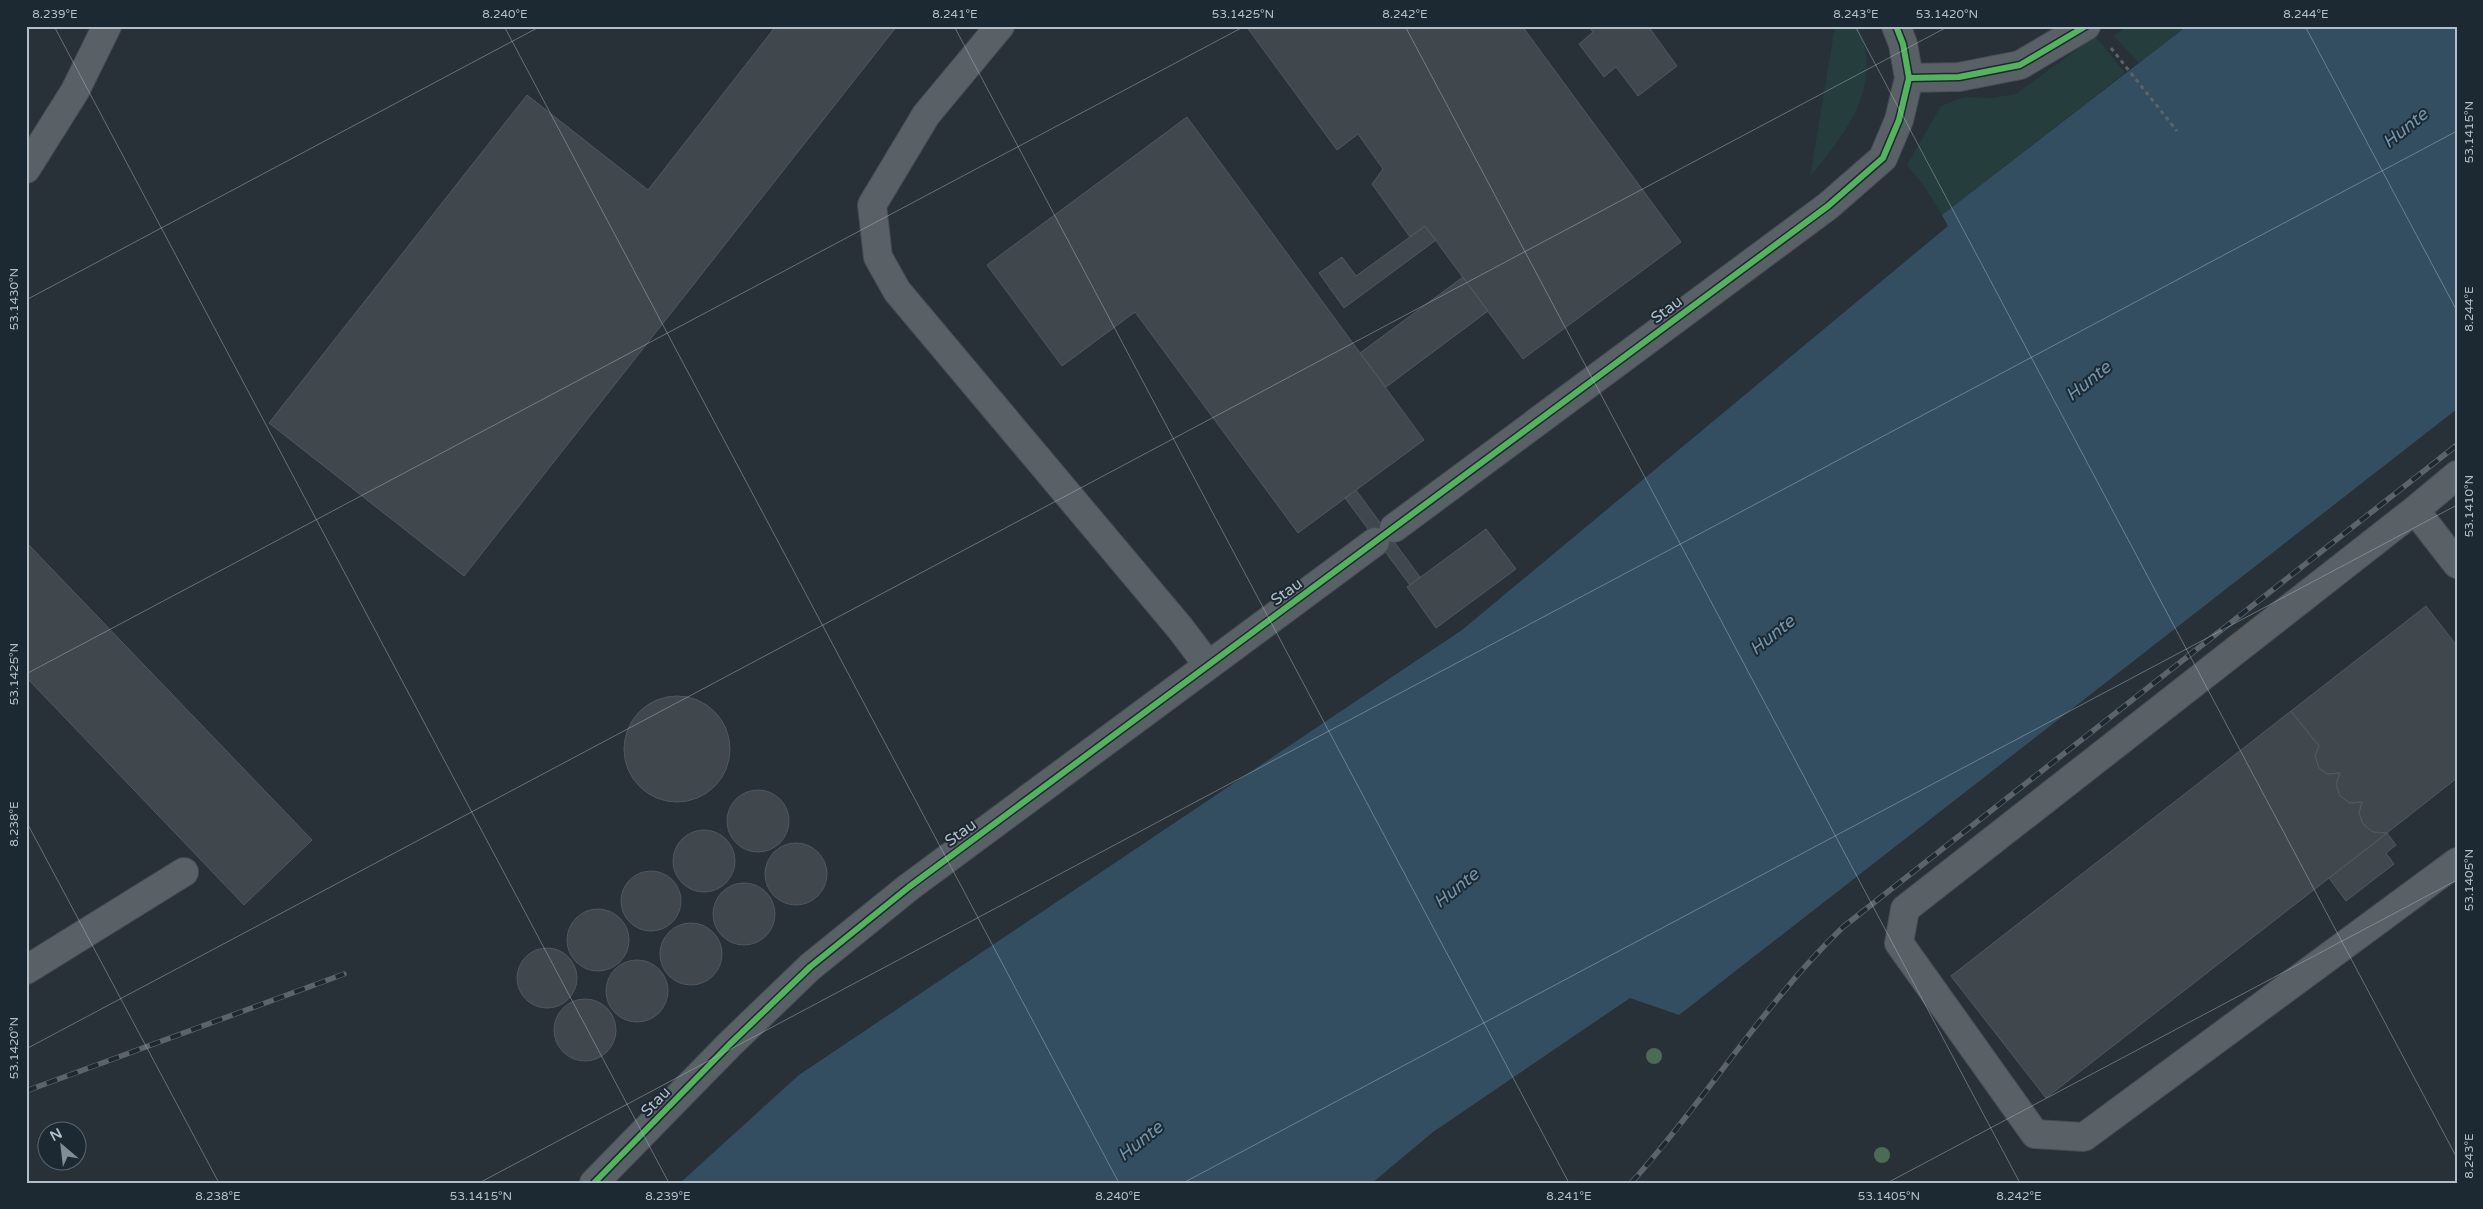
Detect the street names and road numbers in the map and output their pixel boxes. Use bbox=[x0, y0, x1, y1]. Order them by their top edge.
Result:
street label: Stau bbox=[1647, 291, 1686, 328]
street label: Stau bbox=[1267, 574, 1306, 610]
street label: Stau bbox=[941, 815, 980, 851]
street label: Stau bbox=[637, 1082, 675, 1121]

